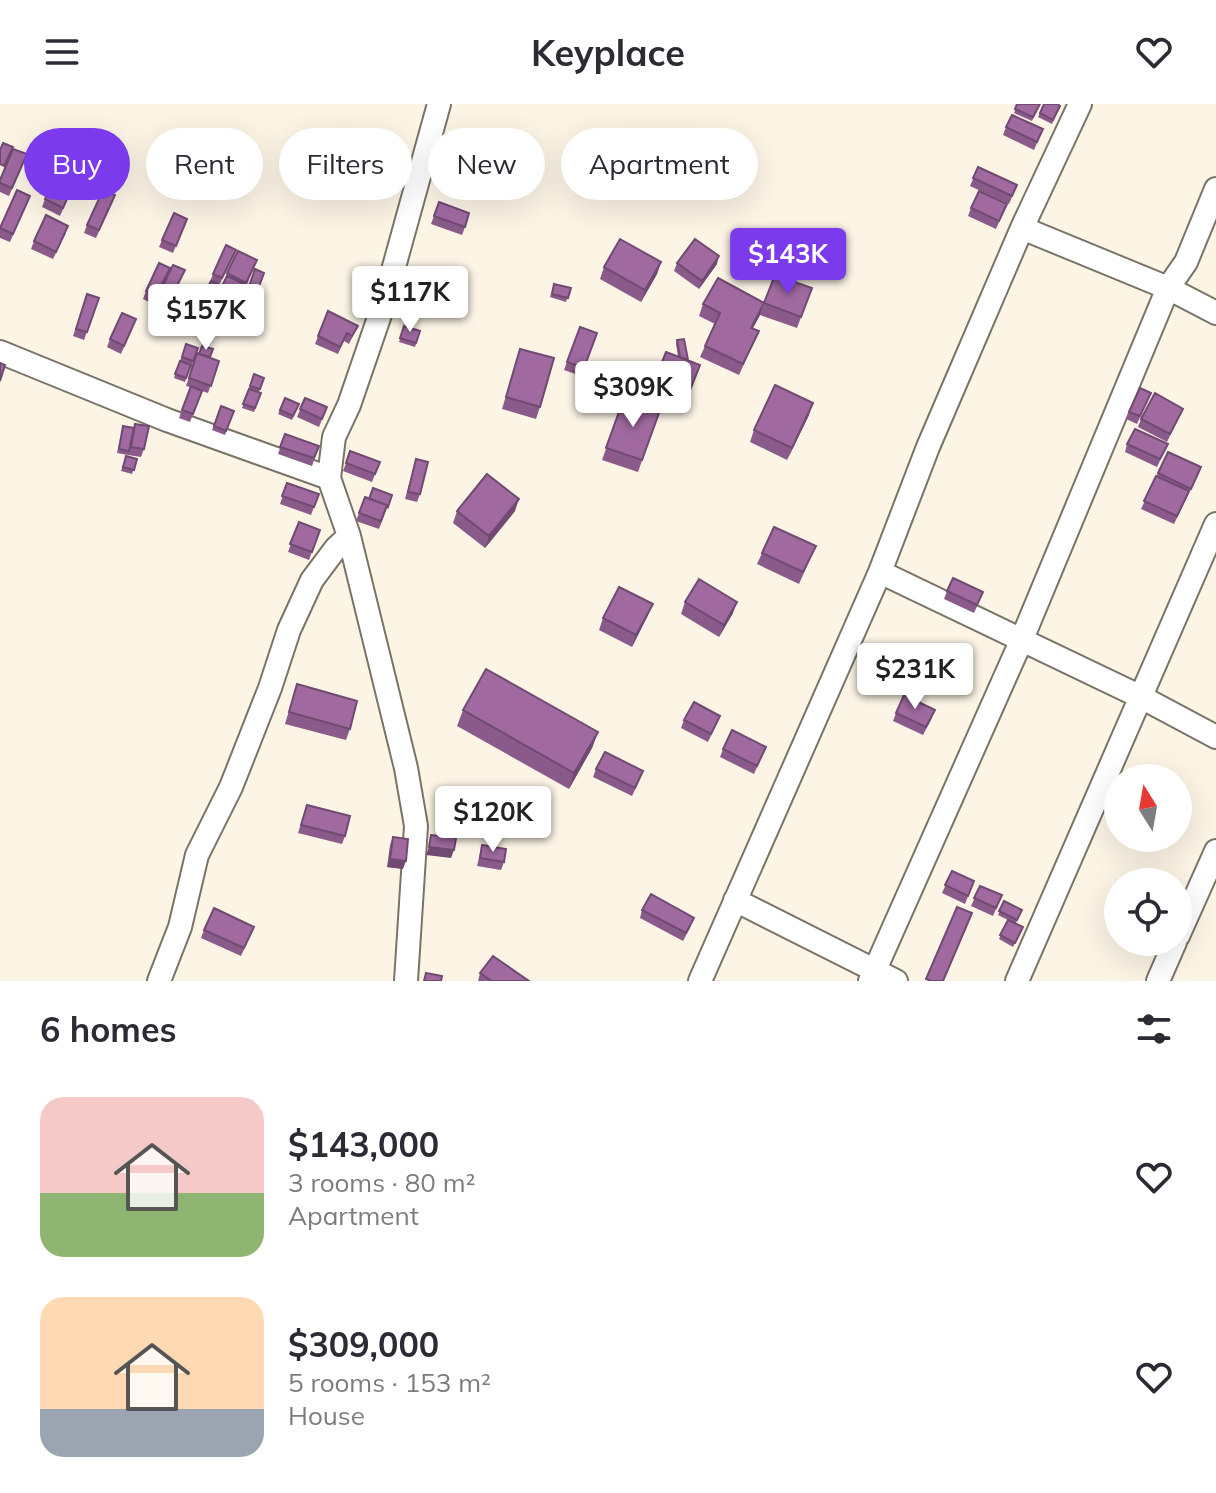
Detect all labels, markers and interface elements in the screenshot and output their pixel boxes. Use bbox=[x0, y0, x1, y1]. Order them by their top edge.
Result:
icon: menu bbox=[40, 30, 84, 74]
text: Keyplace bbox=[531, 30, 685, 75]
icon: heart bbox=[1132, 30, 1176, 74]
chip: Buy bbox=[24, 128, 130, 200]
chip: Rent bbox=[146, 128, 263, 200]
chip: Filters bbox=[279, 128, 412, 200]
chip: New bbox=[428, 128, 545, 200]
chip: Apartment bbox=[561, 128, 758, 200]
pin: $143K bbox=[732, 228, 844, 296]
text: $143K bbox=[748, 237, 828, 270]
pin: $117K bbox=[354, 266, 466, 334]
text: $117K bbox=[370, 275, 450, 308]
pin: $157K bbox=[150, 284, 262, 352]
text: $157K bbox=[166, 293, 246, 326]
pin: $309K bbox=[577, 361, 689, 429]
text: $309K bbox=[593, 370, 673, 403]
pin: $231K bbox=[859, 643, 971, 711]
text: $231K bbox=[875, 652, 955, 685]
north arrow bbox=[1104, 764, 1192, 852]
map controls bbox=[1104, 764, 1192, 956]
pin: $120K bbox=[437, 786, 549, 854]
text: $120K bbox=[453, 795, 533, 828]
button: locate bbox=[1104, 868, 1192, 956]
icon: filters bbox=[1132, 1007, 1176, 1051]
text: 6 homes bbox=[40, 1008, 177, 1051]
text: $143,000 bbox=[288, 1123, 439, 1166]
icon: home bbox=[104, 1129, 200, 1225]
icon: heart bbox=[1132, 1155, 1176, 1199]
text: 3 rooms · 80 m² bbox=[288, 1166, 475, 1199]
text: Apartment bbox=[288, 1199, 419, 1232]
text: $309,000 bbox=[288, 1323, 439, 1366]
icon: home bbox=[104, 1329, 200, 1425]
icon: heart bbox=[1132, 1355, 1176, 1399]
text: 5 rooms · 153 m² bbox=[288, 1366, 491, 1399]
text: House bbox=[288, 1399, 365, 1432]

